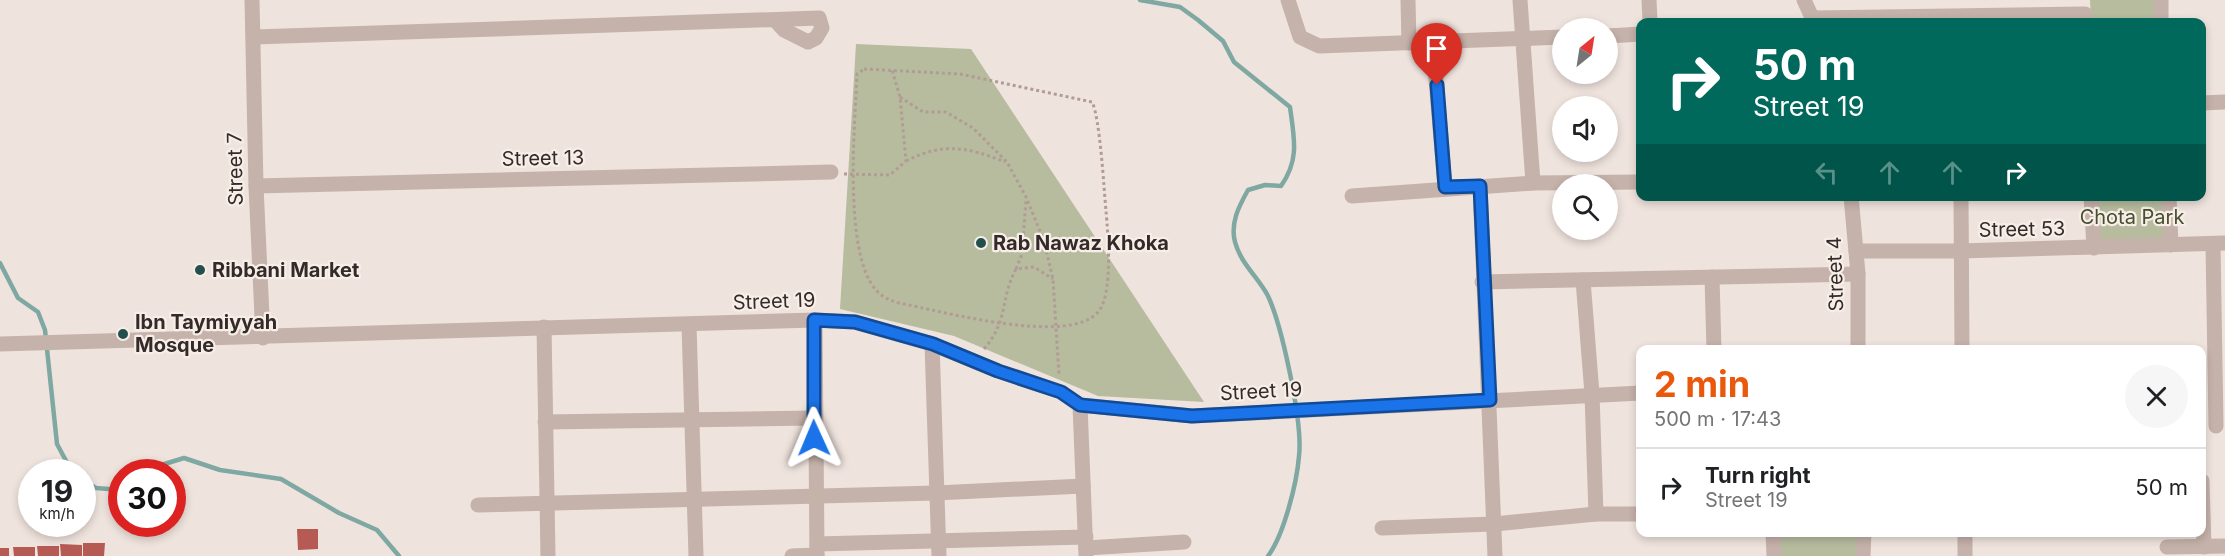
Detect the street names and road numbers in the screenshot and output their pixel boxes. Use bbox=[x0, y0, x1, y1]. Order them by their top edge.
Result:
street label: Street 7 bbox=[222, 132, 248, 206]
street label: Street 13 bbox=[502, 145, 584, 171]
street label: Street 53 bbox=[1979, 216, 2065, 242]
street label: Street 4 bbox=[1822, 236, 1848, 312]
street label: Street 19 bbox=[732, 288, 816, 314]
street label: Street 19 bbox=[1219, 377, 1303, 405]

